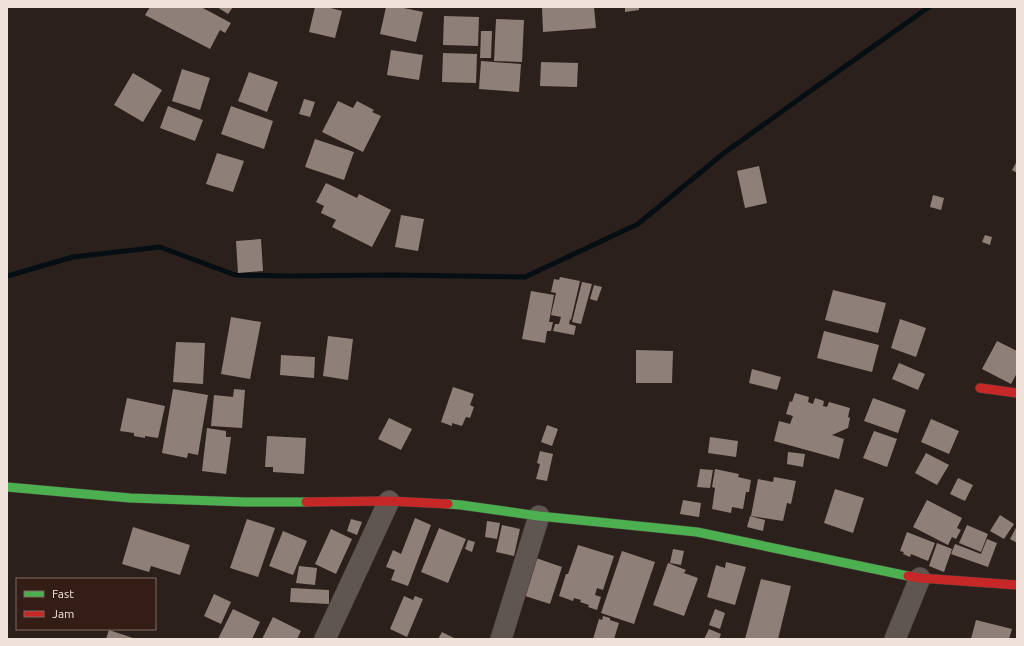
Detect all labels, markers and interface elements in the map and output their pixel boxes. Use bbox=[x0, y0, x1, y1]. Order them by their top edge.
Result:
legend bbox=[16, 578, 156, 630]
text: Fast bbox=[52, 587, 74, 600]
text: Jam bbox=[52, 607, 74, 620]

